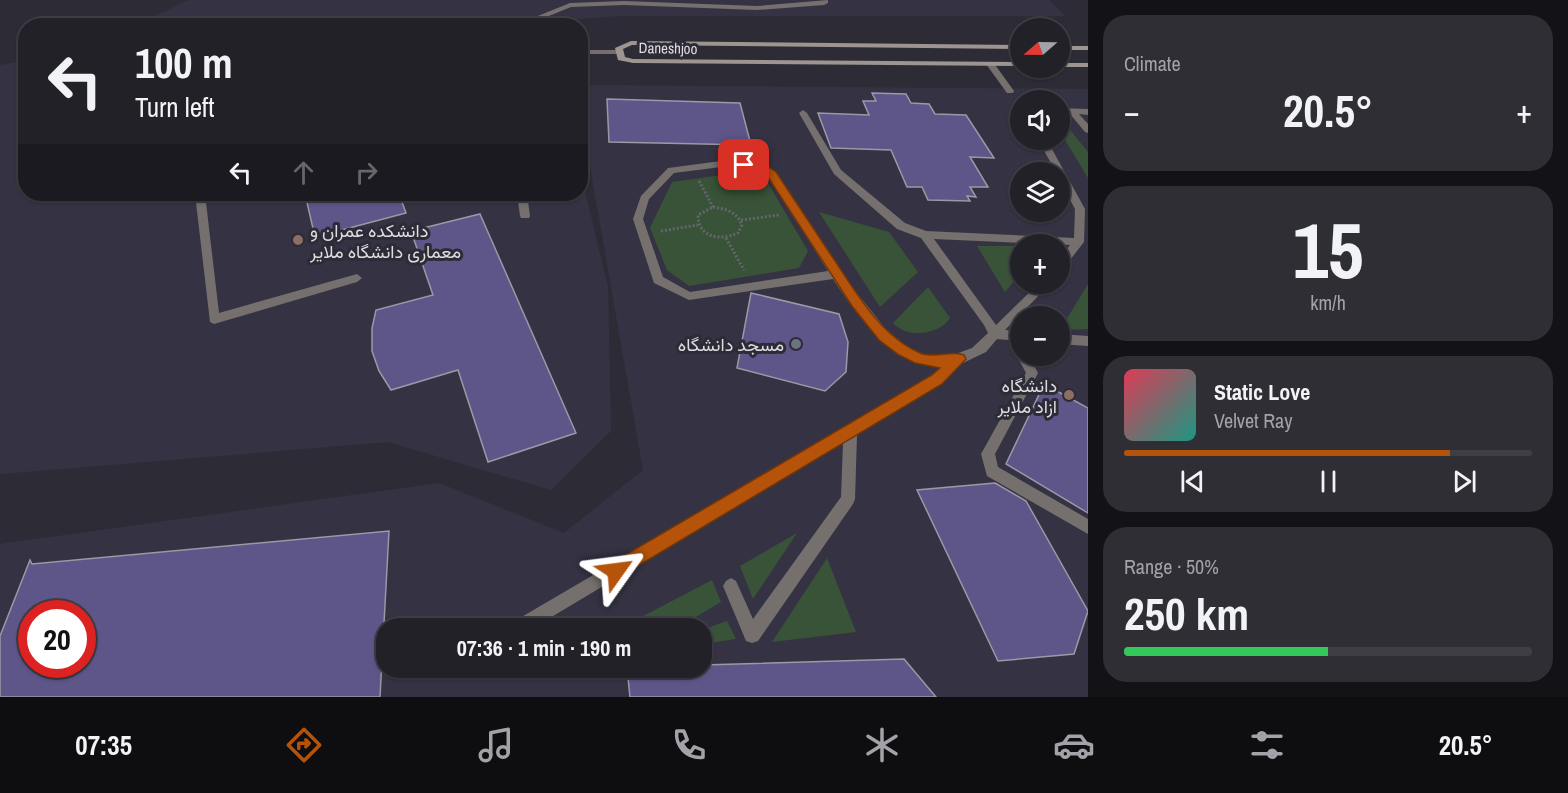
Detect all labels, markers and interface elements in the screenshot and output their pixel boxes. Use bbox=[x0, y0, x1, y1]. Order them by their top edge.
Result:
north arrow bbox=[1010, 18, 1070, 78]
map controls bbox=[1010, 18, 1070, 366]
text: 100 m bbox=[135, 35, 233, 91]
street label: Daneshjoo bbox=[638, 37, 698, 59]
icon: left bbox=[36, 42, 114, 120]
text: Climate bbox=[1124, 50, 1181, 77]
text: 20.5° bbox=[1283, 80, 1373, 141]
text: Turn left bbox=[135, 89, 214, 125]
text: − bbox=[1124, 89, 1140, 133]
text: + bbox=[1516, 89, 1532, 133]
button: sound bbox=[1010, 90, 1070, 150]
pin bbox=[718, 139, 769, 190]
icon: arrive bbox=[727, 148, 760, 181]
icon: left bbox=[224, 156, 257, 189]
icon: ahead bbox=[287, 156, 320, 189]
icon: right bbox=[350, 156, 383, 189]
button: layers bbox=[1010, 162, 1070, 222]
text: 15 bbox=[1292, 197, 1364, 302]
place label: دانشکده عمران و معماری دانشگاه ملایر bbox=[309, 218, 461, 264]
marker: دانشکده عمران و معماری دانشگاه ملایر bbox=[291, 233, 305, 247]
button: + bbox=[1010, 234, 1070, 294]
text: km/h bbox=[1310, 289, 1346, 316]
button: − bbox=[1010, 306, 1070, 366]
place label: مسجد دانشگاه bbox=[678, 332, 784, 357]
marker: مسجد دانشگاه bbox=[789, 337, 803, 351]
place label: دانشگاه ازاد ملایر bbox=[996, 373, 1057, 419]
text: Static Love bbox=[1214, 377, 1310, 407]
marker: دانشگاه ازاد ملایر bbox=[1062, 388, 1076, 402]
text: Velvet Ray bbox=[1214, 407, 1292, 434]
icon: previous bbox=[1176, 465, 1209, 498]
icon: pause bbox=[1312, 465, 1345, 498]
icon: next bbox=[1448, 465, 1481, 498]
position arrow bbox=[584, 539, 648, 603]
text: Range · 50% bbox=[1124, 553, 1219, 580]
text: 250 km bbox=[1124, 583, 1249, 644]
speed limit sign: 20 bbox=[18, 600, 96, 678]
text: 07:36 · 1 min · 190 m bbox=[457, 633, 631, 663]
icon: directions bbox=[283, 724, 325, 766]
icon: music bbox=[475, 724, 517, 766]
icon: phone bbox=[668, 724, 710, 766]
icon: climate bbox=[861, 724, 903, 766]
icon: car bbox=[1053, 724, 1095, 766]
icon: filters bbox=[1246, 724, 1288, 766]
text: 07:35 bbox=[75, 727, 132, 763]
text: 20.5° bbox=[1439, 727, 1493, 763]

